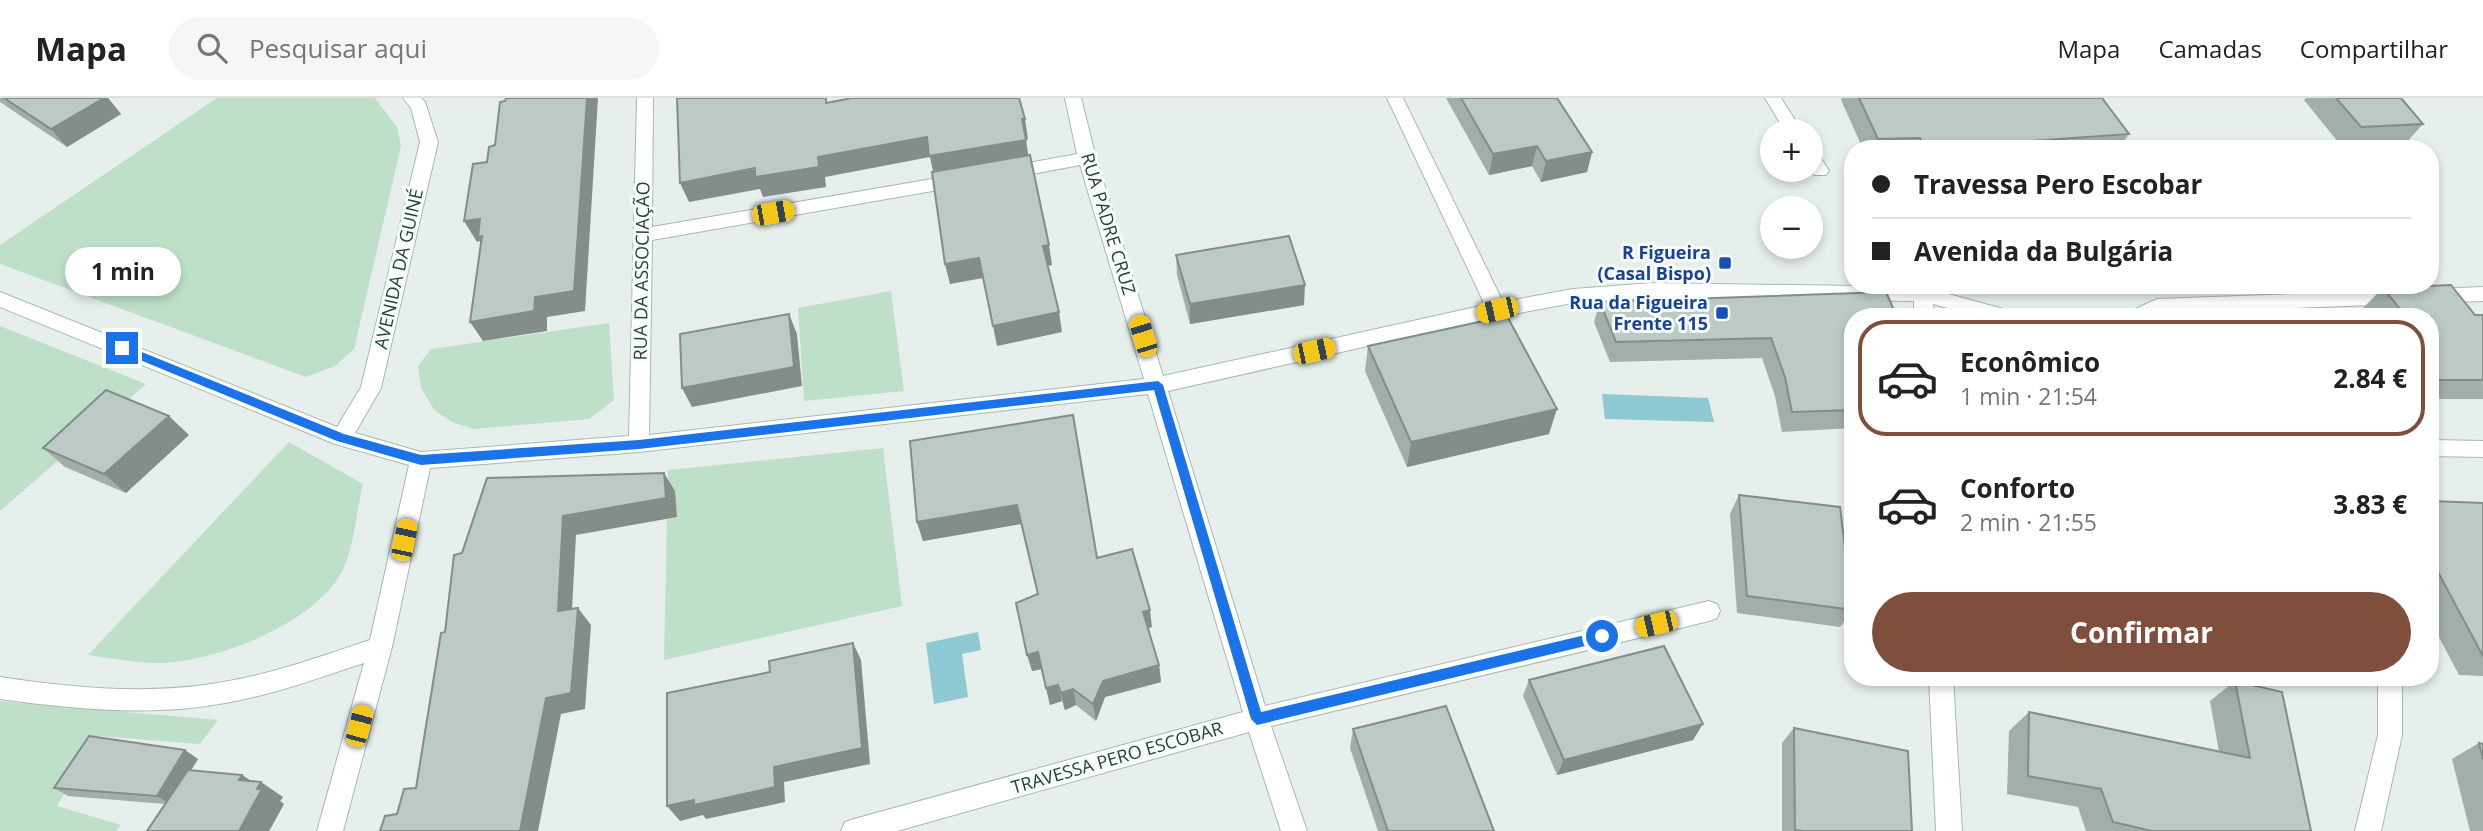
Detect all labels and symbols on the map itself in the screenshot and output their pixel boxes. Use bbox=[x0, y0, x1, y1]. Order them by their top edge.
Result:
street label: RUA PADRE CRUZ bbox=[1076, 150, 1142, 298]
street label: RUA DA ASSOCIAÇÃO bbox=[627, 181, 655, 361]
street label: AVENIDA DA GUINÉ bbox=[368, 186, 428, 351]
car bbox=[751, 199, 796, 227]
place label: R Figueira (Casal Bispo) bbox=[1597, 240, 1711, 285]
callout: 1 min bbox=[64, 246, 180, 296]
marker: R Figueira (Casal Bispo) bbox=[1717, 255, 1733, 271]
place label: Rua da Figueira Frente 115 bbox=[1569, 290, 1708, 335]
car bbox=[1475, 295, 1520, 325]
marker: Rua da Figueira Frente 115 bbox=[1714, 305, 1730, 321]
car bbox=[1127, 313, 1160, 359]
route end bbox=[106, 332, 138, 364]
car bbox=[1292, 336, 1337, 366]
car bbox=[390, 517, 419, 563]
car bbox=[1634, 609, 1679, 639]
route start bbox=[1586, 620, 1618, 652]
car bbox=[344, 703, 375, 749]
street label: TRAVESSA PERO ESCOBAR bbox=[1008, 715, 1225, 799]

